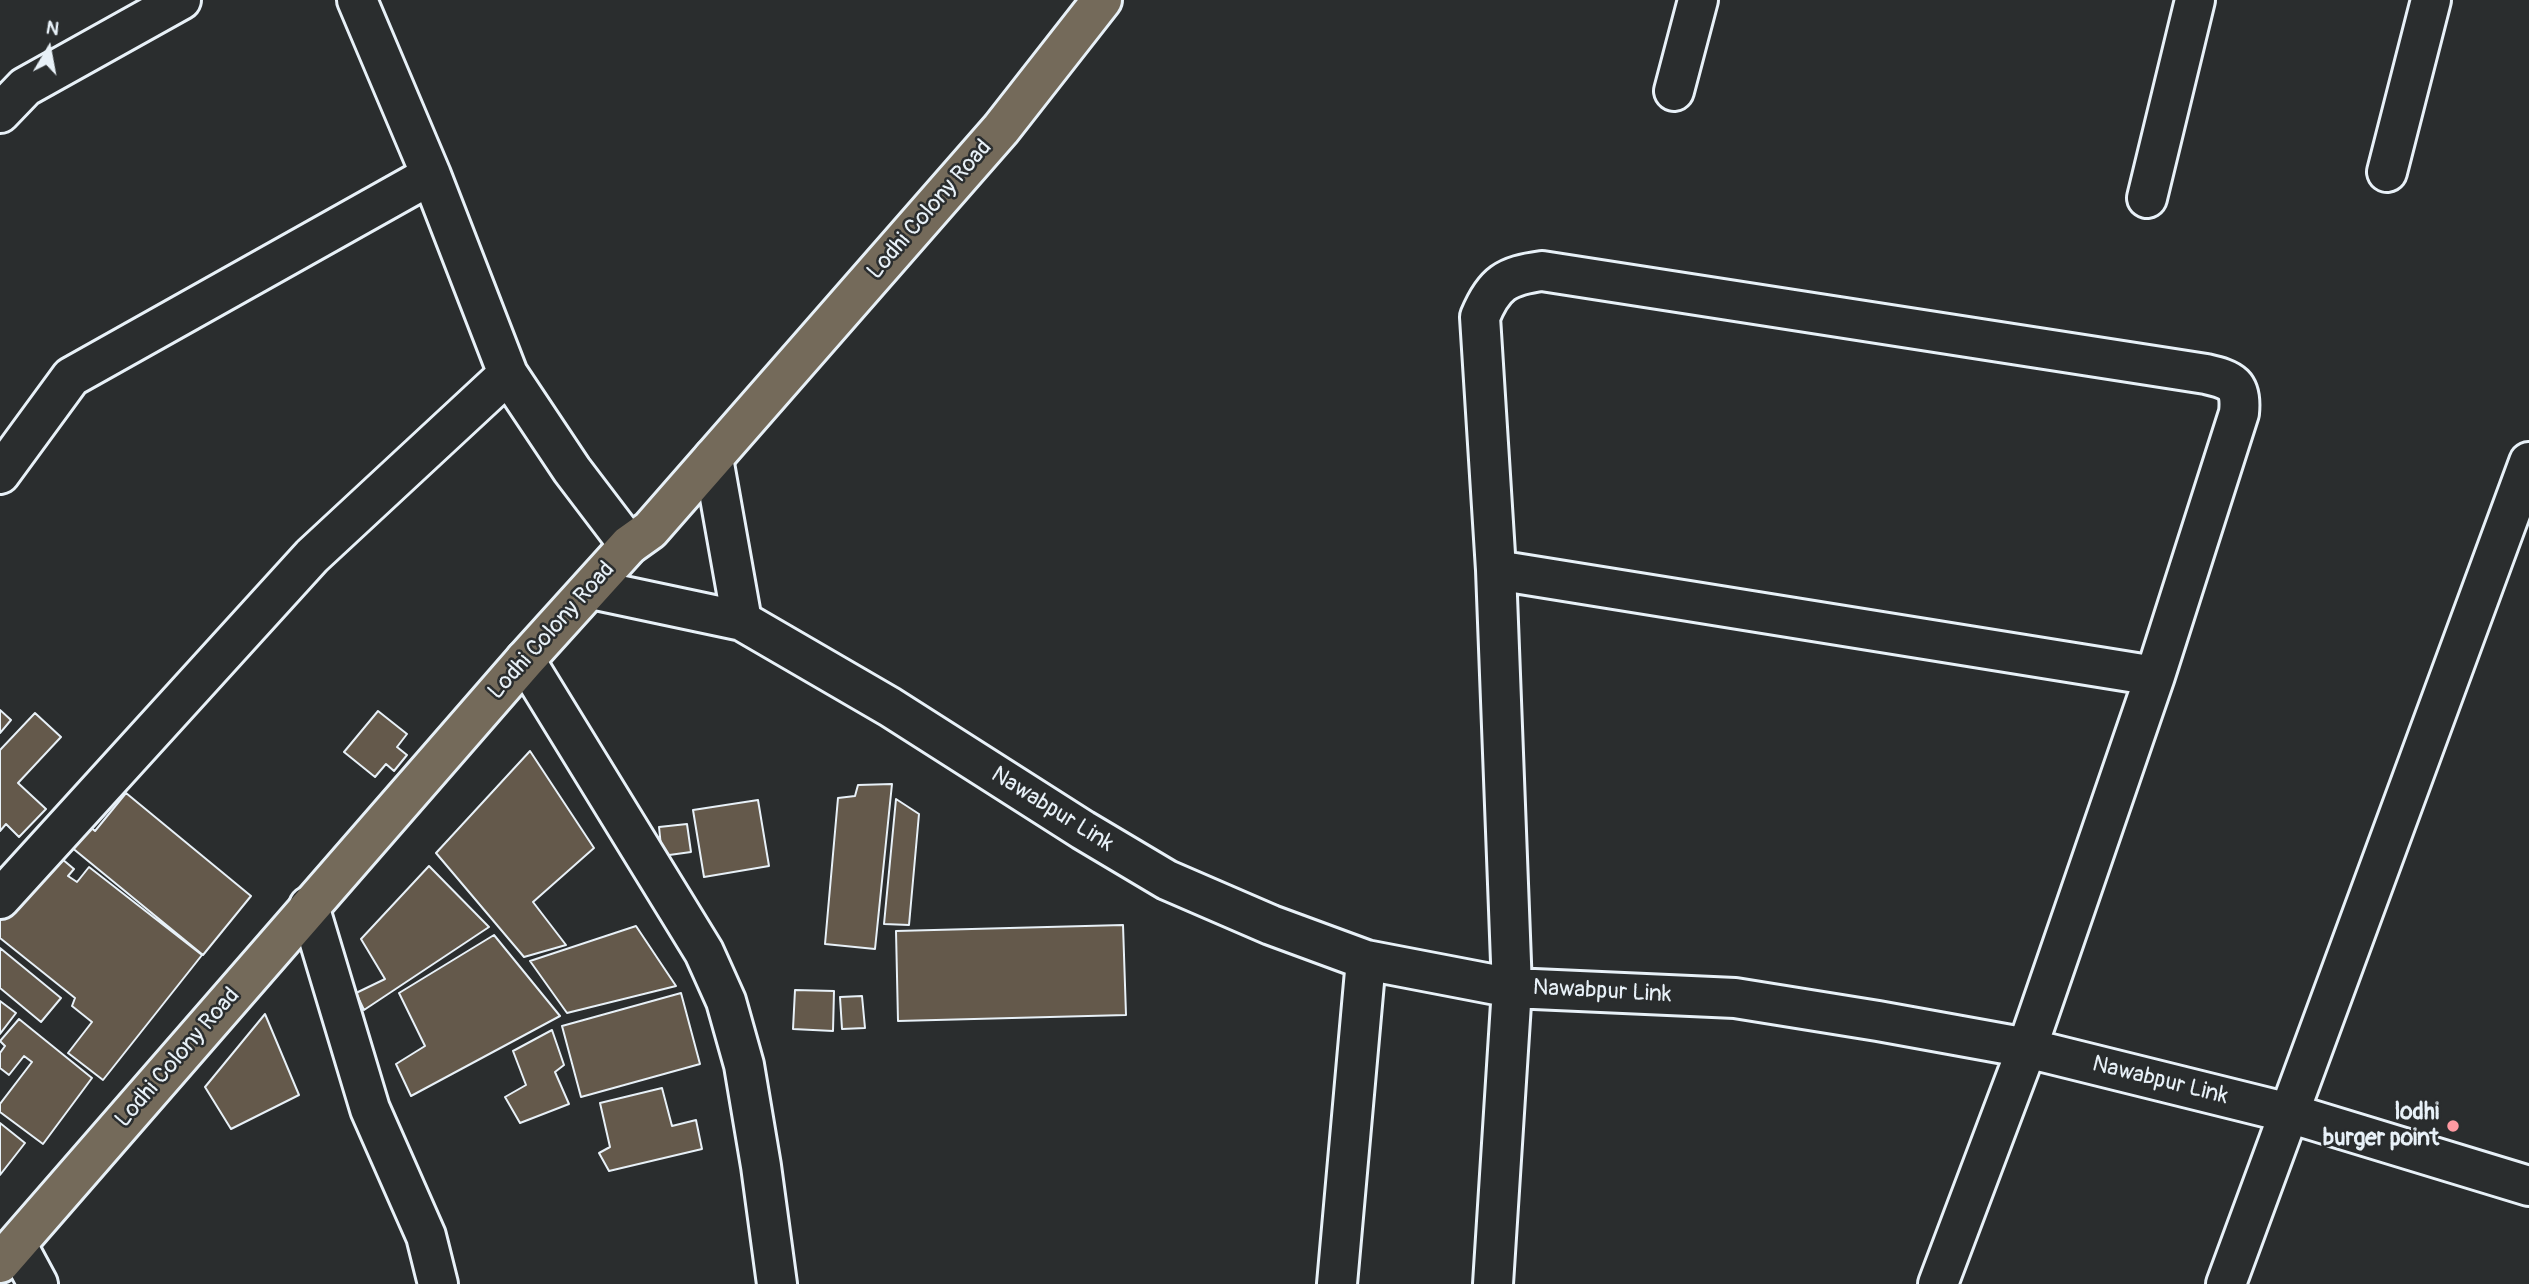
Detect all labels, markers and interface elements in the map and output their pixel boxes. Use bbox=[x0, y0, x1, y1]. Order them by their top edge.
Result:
north arrow bbox=[14, 14, 84, 84]
text: N bbox=[44, 15, 61, 41]
street label: Lodhi Colony Road bbox=[862, 135, 998, 285]
street label: Lodhi Colony Road bbox=[483, 556, 621, 706]
street label: Nawabpur Link bbox=[986, 762, 1118, 858]
street label: Nawabpur Link bbox=[1532, 975, 1672, 1009]
street label: Lodhi Colony Road bbox=[110, 983, 246, 1133]
street label: Nawabpur Link bbox=[2089, 1051, 2231, 1111]
place label: lodhi burger point bbox=[2323, 1099, 2439, 1153]
marker: lodhi burger point bbox=[2445, 1118, 2461, 1134]

